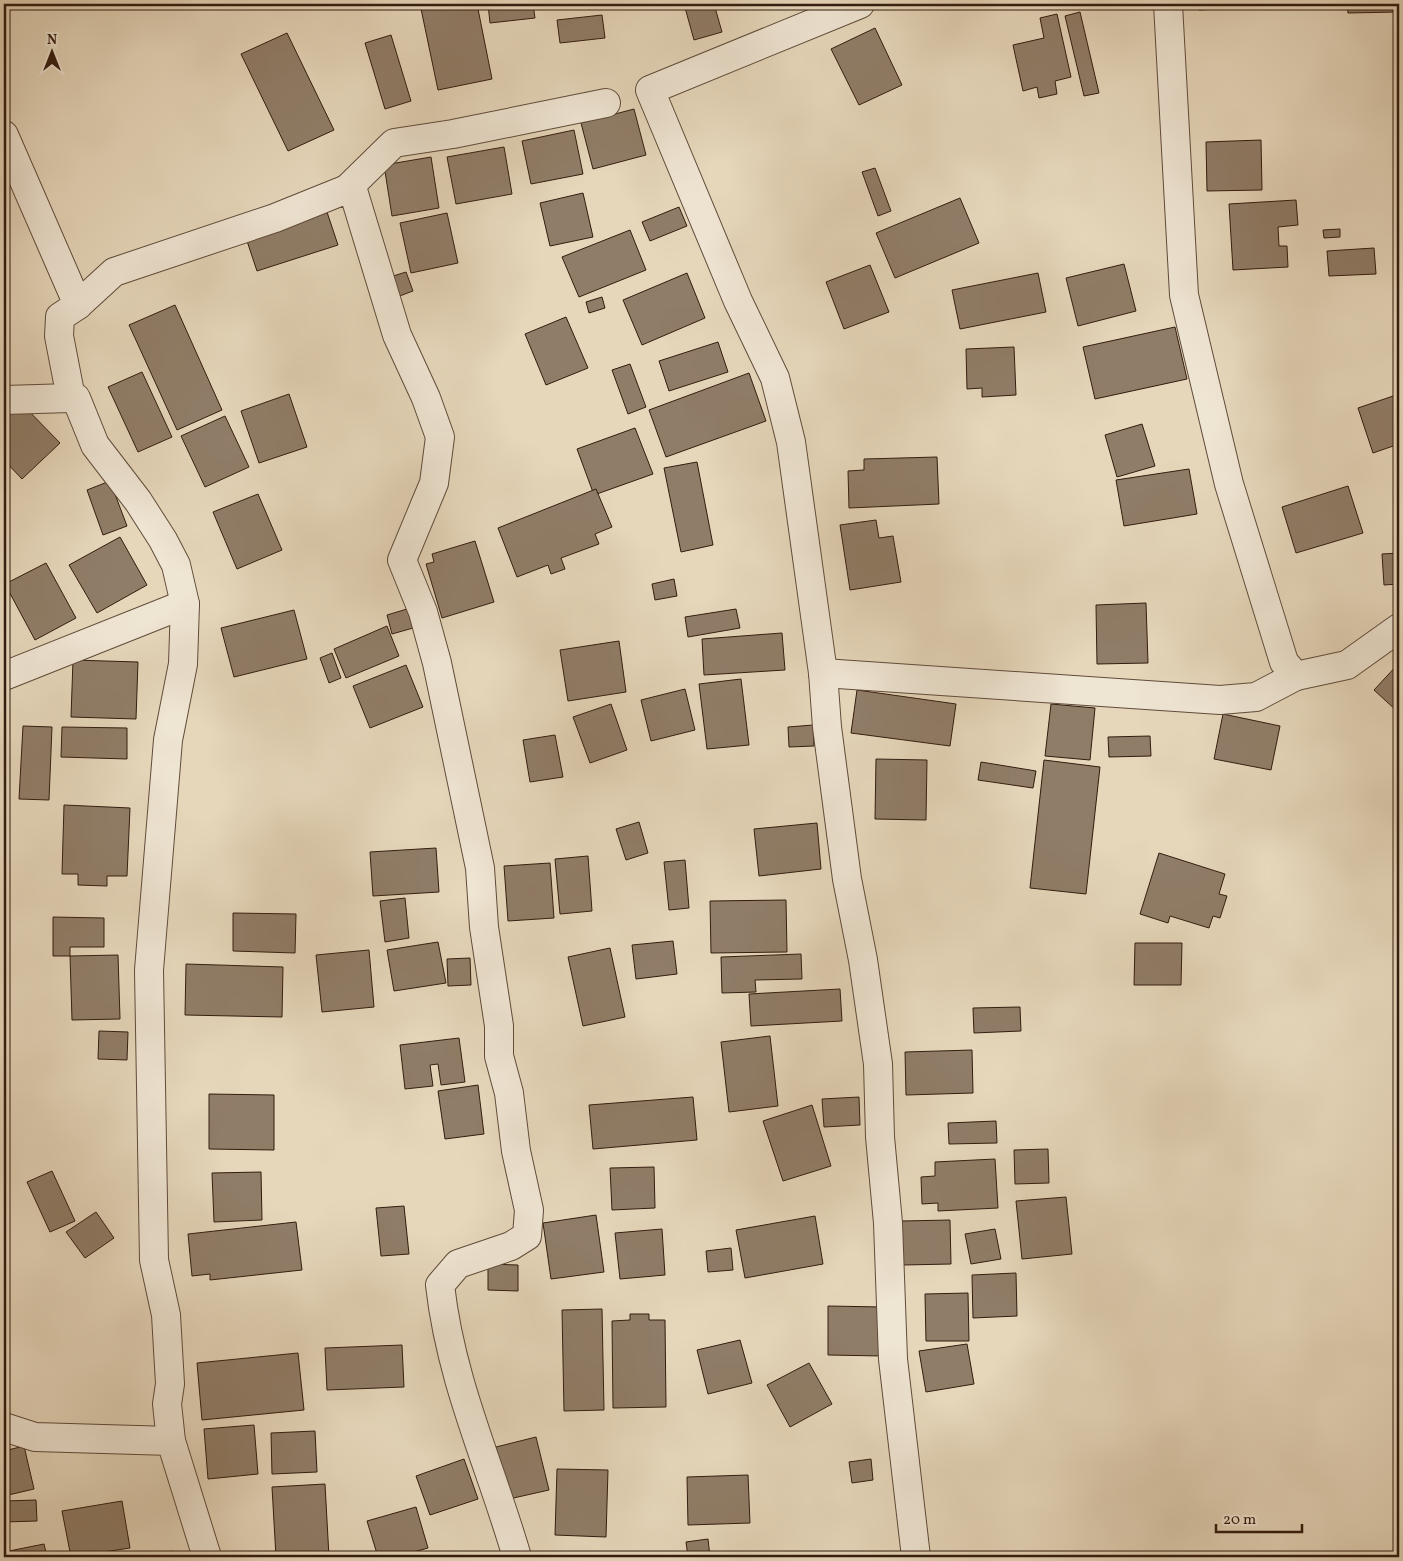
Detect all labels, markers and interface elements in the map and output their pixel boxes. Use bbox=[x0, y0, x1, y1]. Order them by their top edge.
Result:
north arrow bbox=[28, 28, 78, 78]
text: N bbox=[47, 31, 57, 50]
scale bar bbox=[1216, 1501, 1302, 1533]
text: 20 m bbox=[1223, 1510, 1256, 1531]

